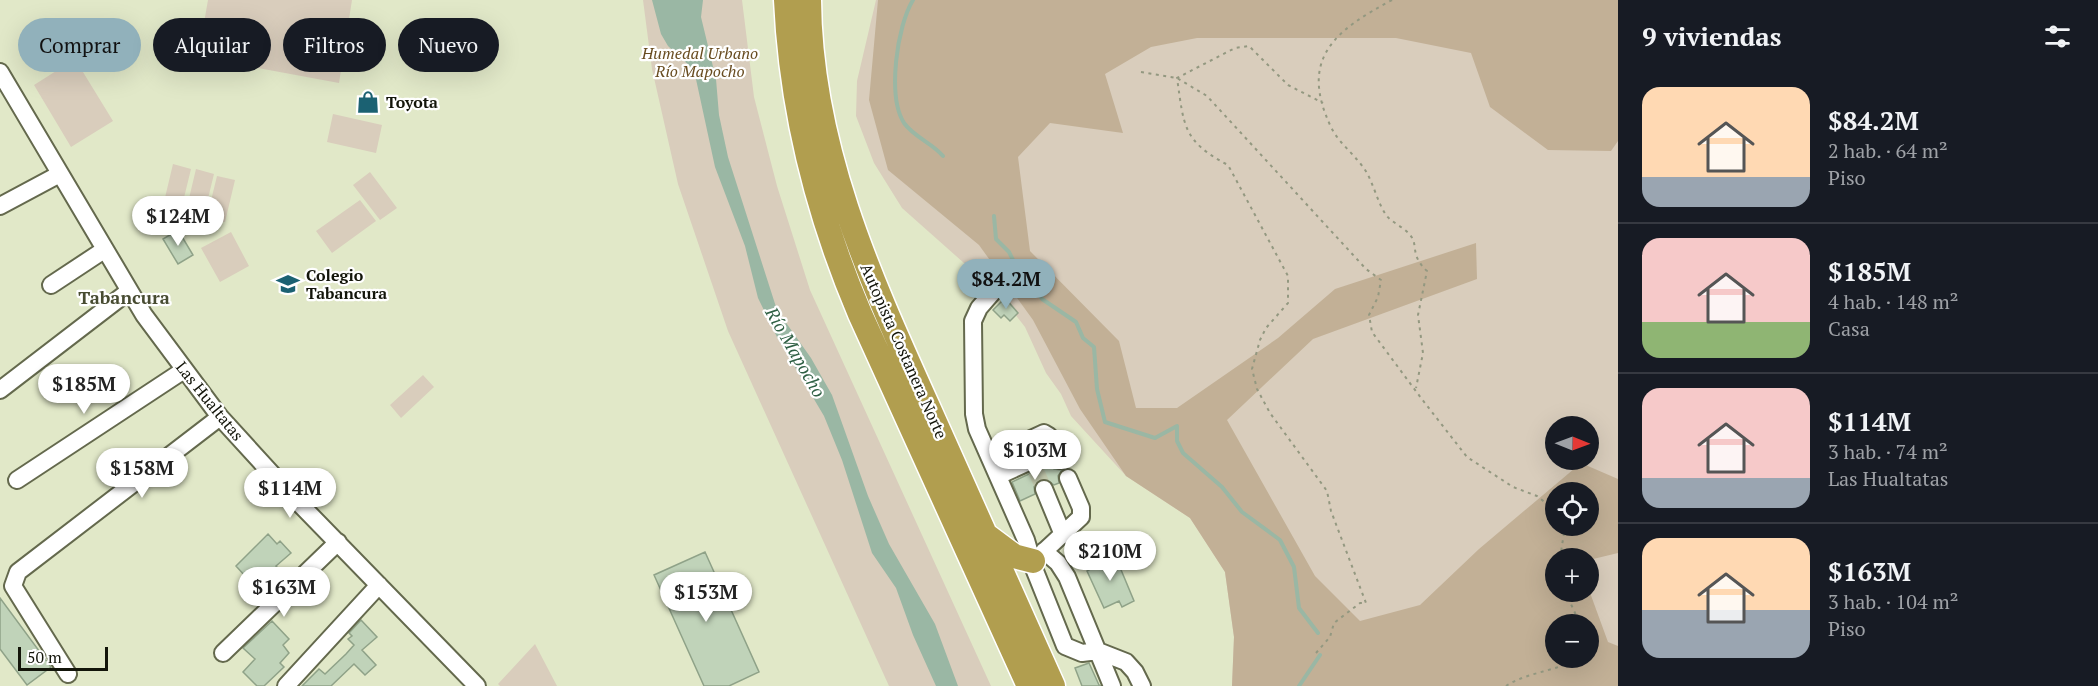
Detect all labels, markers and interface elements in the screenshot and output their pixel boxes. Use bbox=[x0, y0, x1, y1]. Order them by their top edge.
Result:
chip: Comprar bbox=[18, 18, 141, 72]
chip: Alquilar bbox=[153, 18, 271, 72]
chip: Filtros bbox=[283, 18, 386, 72]
chip: Nuevo bbox=[398, 18, 499, 72]
text: 9 viviendas bbox=[1642, 19, 1782, 53]
icon: filters bbox=[2041, 20, 2074, 53]
park label: Humedal Urbano Río Mapocho bbox=[641, 42, 758, 82]
shop icon: Toyota bbox=[355, 89, 381, 115]
place label: Toyota bbox=[386, 91, 438, 113]
text: $84.2M bbox=[1828, 103, 1919, 137]
icon: home bbox=[1690, 111, 1762, 183]
text: 2 hab. · 64 m² bbox=[1828, 137, 1948, 164]
text: Piso bbox=[1828, 164, 1866, 191]
pin: $124M bbox=[136, 196, 220, 247]
text: $124M bbox=[146, 202, 210, 229]
text: $185M bbox=[1828, 254, 1911, 288]
pin: $84.2M bbox=[957, 259, 1055, 310]
street label: Autopista Costanera Norte bbox=[855, 260, 953, 442]
icon: home bbox=[1690, 262, 1762, 334]
place label: Colegio Tabancura bbox=[306, 264, 387, 304]
text: $84.2M bbox=[971, 265, 1041, 292]
school or university icon: Colegio Tabancura bbox=[275, 271, 301, 297]
district label: Tabancura bbox=[78, 285, 170, 309]
text: 4 hab. · 148 m² bbox=[1828, 288, 1958, 315]
water label: Río Mapocho bbox=[760, 302, 831, 401]
text: Casa bbox=[1828, 315, 1870, 342]
street label: Las Hualtatas bbox=[171, 357, 249, 445]
pin: $185M bbox=[42, 364, 126, 415]
text: $185M bbox=[52, 370, 116, 397]
text: $114M bbox=[1828, 404, 1911, 438]
icon: home bbox=[1690, 412, 1762, 484]
north arrow bbox=[1545, 416, 1599, 470]
map controls bbox=[1545, 416, 1599, 668]
pin: $103M bbox=[993, 430, 1077, 481]
text: $103M bbox=[1003, 436, 1067, 463]
text: 3 hab. · 74 m² bbox=[1828, 438, 1948, 465]
pin: $158M bbox=[100, 448, 184, 499]
text: $158M bbox=[110, 454, 174, 481]
text: Las Hualtatas bbox=[1828, 465, 1948, 492]
pin: $114M bbox=[248, 468, 332, 519]
text: $114M bbox=[258, 474, 322, 501]
button: locate bbox=[1545, 482, 1599, 536]
pin: $210M bbox=[1068, 531, 1152, 582]
text: $210M bbox=[1078, 537, 1142, 564]
button: + bbox=[1545, 548, 1599, 602]
text: $163M bbox=[1828, 554, 1911, 588]
icon: home bbox=[1690, 562, 1762, 634]
pin: $163M bbox=[242, 567, 326, 618]
pin: $153M bbox=[664, 572, 748, 623]
text: $163M bbox=[252, 573, 316, 600]
text: $153M bbox=[674, 578, 738, 605]
text: 3 hab. · 104 m² bbox=[1828, 588, 1958, 615]
button: − bbox=[1545, 614, 1599, 668]
text: Piso bbox=[1828, 615, 1866, 642]
scale bar bbox=[18, 644, 108, 672]
text: 50 m bbox=[27, 646, 62, 668]

